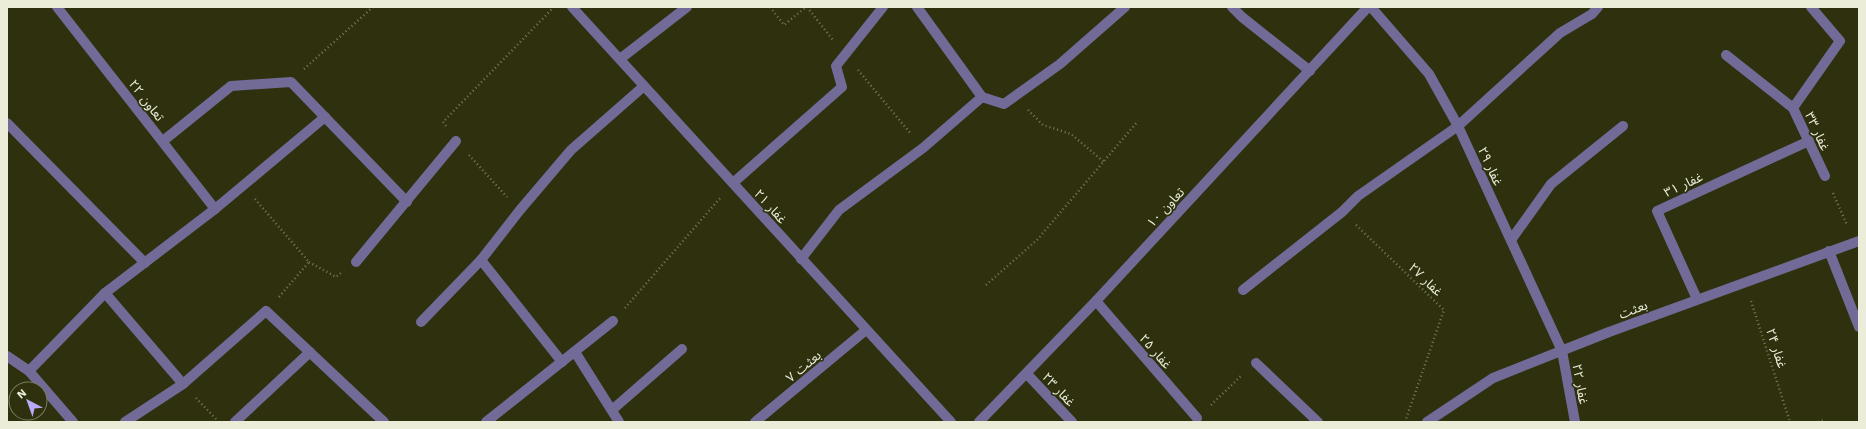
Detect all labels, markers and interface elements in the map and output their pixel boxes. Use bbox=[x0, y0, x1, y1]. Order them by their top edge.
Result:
street label: تعاون ۲۲ bbox=[125, 77, 168, 125]
street label: غفار ۳۳ bbox=[1802, 110, 1833, 153]
street label: غفار ۲۹ bbox=[1475, 145, 1506, 188]
street label: غفار ۳۱ bbox=[1662, 169, 1705, 200]
street label: تعاون ۱۰ bbox=[1143, 184, 1188, 231]
street label: غفار ۲۱ bbox=[751, 186, 790, 227]
street label: غفار ۲۷ bbox=[1406, 260, 1446, 299]
street label: بعثت bbox=[1617, 297, 1650, 322]
street label: غفار ۲۴ bbox=[1763, 326, 1790, 370]
street label: غفار ۲۵ bbox=[1137, 331, 1175, 372]
street label: بعثت ۷ bbox=[783, 347, 824, 385]
street label: غفار ۲۲ bbox=[1570, 363, 1592, 406]
street label: غفار ۲۳ bbox=[1039, 369, 1078, 410]
north arrow bbox=[8, 381, 48, 421]
text: N bbox=[14, 386, 29, 401]

